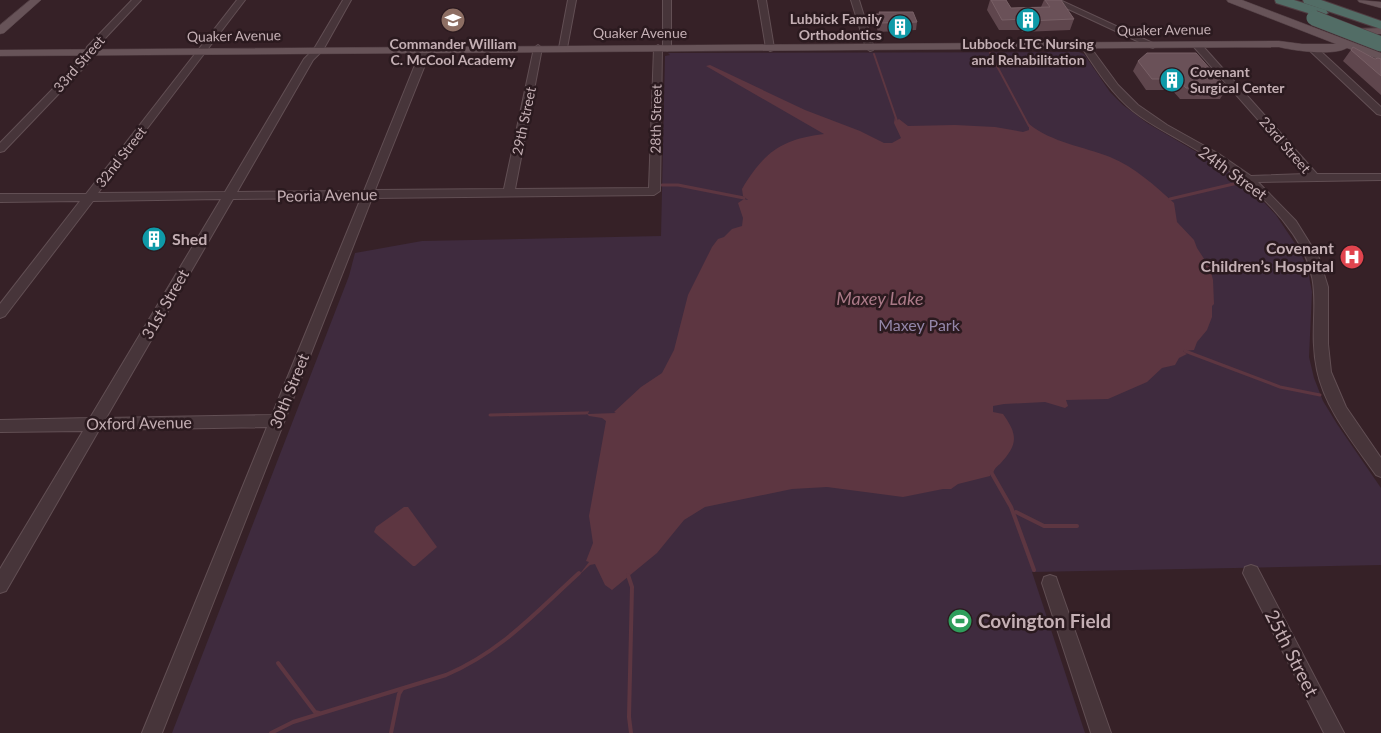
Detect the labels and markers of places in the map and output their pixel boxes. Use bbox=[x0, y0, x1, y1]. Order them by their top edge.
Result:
school or university icon: Commander William C. McCool Academy bbox=[440, 7, 466, 33]
building icon: Lubbock LTC Nursing and Rehabilitation bbox=[1015, 7, 1041, 33]
place label: Lubbick Family Orthodontics bbox=[790, 10, 883, 43]
building icon: Lubbick Family Orthodontics bbox=[887, 14, 913, 40]
place label: Commander William C. McCool Academy bbox=[390, 35, 516, 68]
place label: Lubbock LTC Nursing and Rehabilitation bbox=[962, 35, 1095, 68]
place label: Covenant Surgical Center bbox=[1190, 63, 1285, 96]
building icon: Covenant Surgical Center bbox=[1159, 67, 1185, 93]
building icon: Shed bbox=[141, 226, 167, 252]
place label: Shed bbox=[172, 229, 207, 248]
place label: Covenant Children’s Hospital bbox=[1201, 238, 1334, 275]
hospital icon: Covenant Children’s Hospital bbox=[1339, 244, 1365, 270]
sports icon: Covington Field bbox=[947, 608, 973, 634]
place label: Covington Field bbox=[978, 609, 1111, 632]

